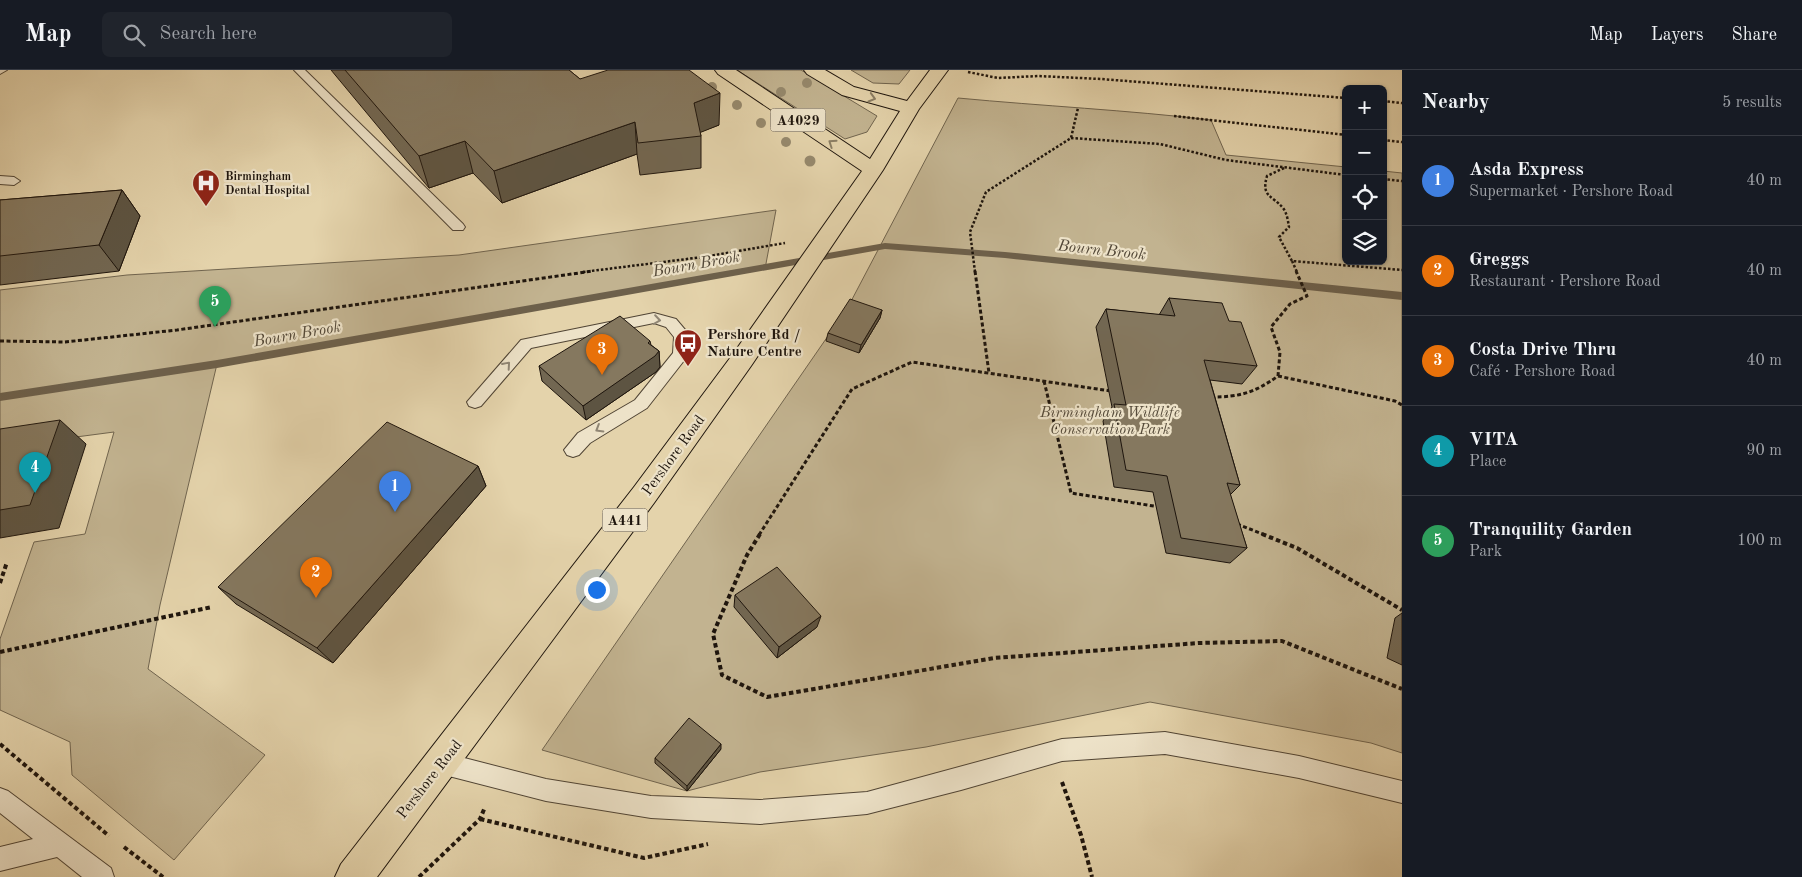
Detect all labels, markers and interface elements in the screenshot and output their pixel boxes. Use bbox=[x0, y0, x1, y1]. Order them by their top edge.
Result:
search box bbox=[102, 12, 452, 57]
icon: search bbox=[120, 21, 148, 49]
text: Map bbox=[25, 23, 72, 47]
text: Search here bbox=[160, 25, 257, 44]
text: Map bbox=[1589, 26, 1623, 44]
text: Layers bbox=[1651, 26, 1703, 44]
text: Share bbox=[1731, 26, 1777, 44]
map controls bbox=[1342, 85, 1387, 265]
button: + bbox=[1342, 85, 1387, 130]
one-way arrow bbox=[868, 92, 877, 103]
text: Nearby bbox=[1422, 92, 1490, 113]
text: 5 results bbox=[1722, 95, 1782, 111]
road number: A4029 bbox=[770, 108, 826, 132]
button: − bbox=[1342, 130, 1387, 175]
one-way arrow bbox=[829, 140, 838, 149]
text: Asda Express bbox=[1469, 161, 1584, 180]
hospital icon: Birmingham Dental Hospital bbox=[191, 168, 221, 207]
place label: Birmingham Dental Hospital bbox=[225, 171, 310, 197]
text: 1 bbox=[1433, 173, 1443, 189]
text: 40 m bbox=[1746, 173, 1782, 189]
button: locate bbox=[1342, 175, 1387, 220]
text: Supermarket · Pershore Road bbox=[1469, 184, 1673, 200]
button: layers bbox=[1342, 220, 1387, 265]
water label: Bourn Brook bbox=[1056, 238, 1147, 264]
water label: Bourn Brook bbox=[650, 249, 742, 281]
text: Greggs bbox=[1469, 251, 1529, 270]
text: 2 bbox=[1433, 263, 1443, 279]
text: 40 m bbox=[1746, 263, 1782, 279]
text: Restaurant · Pershore Road bbox=[1469, 274, 1661, 290]
pin: 5 bbox=[199, 286, 231, 327]
one-way arrow bbox=[653, 314, 661, 325]
water label: Bourn Brook bbox=[251, 319, 343, 351]
bus stop icon: Pershore Rd / Nature Centre bbox=[673, 328, 703, 367]
place label: Pershore Rd / Nature Centre bbox=[707, 328, 802, 360]
pin: 3 bbox=[586, 334, 618, 375]
text: Costa Drive Thru bbox=[1469, 341, 1616, 360]
text: 3 bbox=[1433, 353, 1443, 369]
text: 40 m bbox=[1746, 353, 1782, 369]
one-way arrow bbox=[501, 362, 510, 371]
text: Café · Pershore Road bbox=[1469, 364, 1615, 380]
park label: Birmingham Wildlife Conservation Park bbox=[1039, 406, 1180, 438]
street label: Pershore Road bbox=[640, 413, 708, 499]
one-way arrow bbox=[596, 423, 605, 432]
text: VITA bbox=[1469, 431, 1518, 450]
text: 4 bbox=[1433, 443, 1443, 459]
text: 90 m bbox=[1746, 443, 1782, 459]
pin: 4 bbox=[19, 452, 51, 493]
text: Place bbox=[1469, 454, 1506, 470]
pin: 1 bbox=[379, 471, 411, 512]
road number: A441 bbox=[602, 508, 648, 532]
text: Tranquility Garden bbox=[1469, 521, 1632, 540]
text: 5 bbox=[1433, 533, 1443, 549]
text: 100 m bbox=[1737, 533, 1782, 549]
text: Park bbox=[1469, 544, 1502, 560]
pin: 2 bbox=[300, 557, 332, 598]
your location bbox=[584, 577, 610, 603]
street label: Pershore Road bbox=[395, 738, 466, 822]

